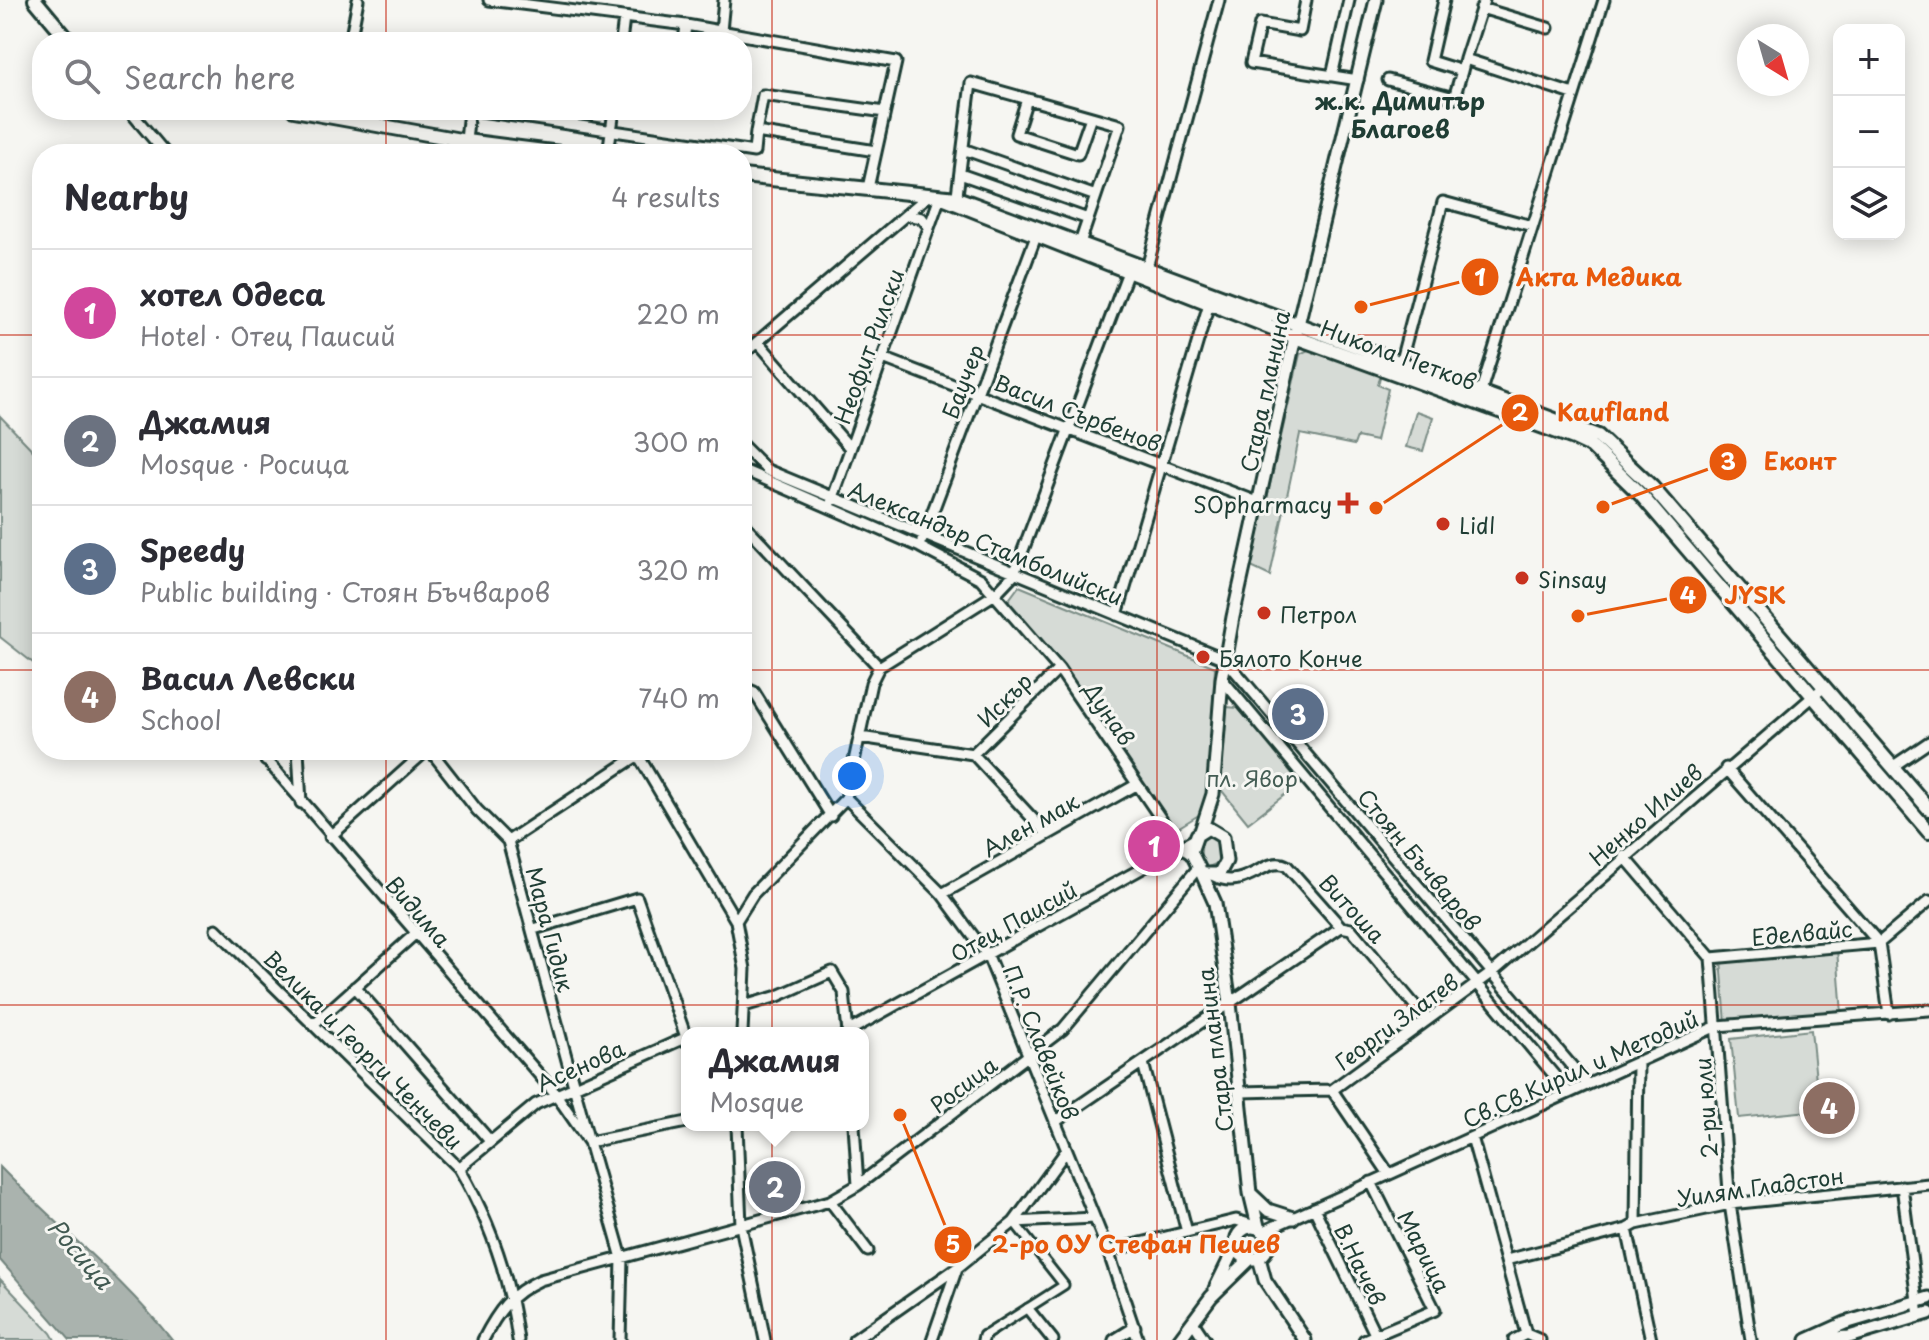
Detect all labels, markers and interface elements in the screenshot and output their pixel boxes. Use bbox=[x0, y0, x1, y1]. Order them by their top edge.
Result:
north arrow bbox=[1737, 24, 1809, 96]
map controls bbox=[1833, 24, 1905, 240]
button: + bbox=[1833, 24, 1905, 96]
search box bbox=[32, 32, 752, 120]
icon: search bbox=[60, 54, 104, 98]
text: Search here bbox=[124, 54, 296, 99]
district label: ж.к. Димитър Благоев bbox=[1315, 82, 1485, 146]
button: − bbox=[1833, 96, 1905, 168]
button: layers bbox=[1833, 168, 1905, 240]
text: Nearby bbox=[64, 170, 189, 222]
text: 4 results bbox=[611, 177, 720, 216]
callout: Акта Медика bbox=[1460, 253, 1698, 301]
text: 1 bbox=[1474, 258, 1486, 294]
text: Акта Медика bbox=[1515, 258, 1682, 294]
street label: Неофит Рилски bbox=[825, 264, 911, 428]
text: хотел Одеса bbox=[140, 271, 325, 316]
text: 1 bbox=[84, 294, 96, 333]
text: 220 m bbox=[636, 294, 720, 333]
street label: Стара планина bbox=[1231, 307, 1297, 475]
street label: Никола Петков bbox=[1316, 311, 1482, 397]
text: Hotel · Отец Паисий bbox=[140, 316, 396, 355]
street label: Баучер bbox=[933, 339, 991, 423]
street label: Васил Сърбенов bbox=[990, 365, 1166, 459]
callout: Kaufland bbox=[1500, 389, 1685, 437]
text: 2 bbox=[1512, 393, 1529, 429]
text: Kaufland bbox=[1557, 393, 1669, 429]
text: Джамия bbox=[140, 399, 271, 444]
text: 2 bbox=[81, 422, 99, 461]
text: 300 m bbox=[633, 422, 720, 461]
callout: Еконт bbox=[1708, 438, 1853, 486]
text: 3 bbox=[1720, 442, 1736, 478]
text: Еконт bbox=[1764, 442, 1837, 478]
text: Mosque · Росица bbox=[140, 444, 349, 483]
street label: Александър Стамболийски bbox=[844, 472, 1128, 612]
place label: SOpharmacy bbox=[1193, 487, 1332, 520]
marker: SOpharmacy bbox=[1339, 494, 1357, 512]
place label: Lidl bbox=[1459, 508, 1495, 541]
marker: Lidl bbox=[1434, 515, 1452, 533]
text: Speedy bbox=[140, 527, 245, 572]
text: 3 bbox=[81, 550, 99, 589]
text: 320 m bbox=[636, 550, 720, 589]
place label: Sinsay bbox=[1538, 562, 1607, 595]
marker: Sinsay bbox=[1513, 569, 1531, 587]
callout: JYSK bbox=[1668, 571, 1802, 619]
text: Public building · Стоян Бъчваров bbox=[140, 572, 550, 611]
text: 4 bbox=[1680, 576, 1696, 612]
text: JYSK bbox=[1724, 576, 1786, 612]
place label: Петрол bbox=[1280, 597, 1357, 630]
marker: Петрол bbox=[1255, 604, 1273, 622]
place label: Бялото Конче bbox=[1219, 641, 1363, 674]
marker: Бялото Конче bbox=[1194, 648, 1212, 666]
text: Васил Левски bbox=[140, 655, 356, 700]
street label: Искър bbox=[969, 664, 1039, 734]
street label: Дунав bbox=[1076, 674, 1143, 751]
text: 4 bbox=[81, 678, 99, 717]
text: 740 m bbox=[638, 678, 720, 717]
pin: 3 bbox=[1272, 684, 1324, 744]
text: School bbox=[140, 700, 222, 739]
street label: Ненко Илиев bbox=[1581, 755, 1709, 873]
your location bbox=[832, 756, 872, 796]
park label: пл. Явор bbox=[1206, 761, 1298, 794]
street label: Стоян Бъчваров bbox=[1351, 781, 1489, 937]
street label: Ален мак bbox=[976, 783, 1085, 864]
pin: 1 bbox=[1128, 816, 1180, 876]
street label: Мара Гидик bbox=[518, 863, 584, 996]
street label: Витоша bbox=[1312, 866, 1394, 950]
street label: Видима bbox=[379, 868, 459, 954]
street label: Отец Паисий bbox=[944, 873, 1082, 969]
street label: Еделвайс bbox=[1750, 911, 1854, 953]
street label: Велика и Георги Ченчеви bbox=[257, 942, 471, 1156]
street label: П.Р. Славейков bbox=[996, 960, 1088, 1124]
street label: Георги Златев bbox=[1327, 965, 1465, 1077]
street label: Стара планина bbox=[1188, 966, 1240, 1134]
street label: Св.Св.Кирил и Методий bbox=[1457, 1001, 1703, 1135]
popup bbox=[681, 1027, 869, 1131]
street label: Асенова bbox=[530, 1031, 630, 1099]
text: Джамия bbox=[709, 1037, 841, 1082]
street label: Росица bbox=[922, 1048, 1004, 1120]
street label: 2-ри юли bbox=[1685, 1057, 1725, 1159]
pin: 4 bbox=[1803, 1078, 1855, 1138]
text: Mosque bbox=[709, 1082, 804, 1121]
pin: 2 bbox=[749, 1157, 801, 1217]
street label: Уилям Гладстон bbox=[1674, 1158, 1846, 1214]
street label: Марица bbox=[1390, 1204, 1460, 1298]
water label: Росица bbox=[40, 1210, 123, 1297]
street label: В.Начев bbox=[1327, 1218, 1395, 1310]
callout: 2-ро ОУ Стефан Пешев bbox=[933, 1221, 1298, 1269]
text: 5 bbox=[945, 1225, 961, 1261]
text: 2-ро ОУ Стефан Пешев bbox=[992, 1225, 1280, 1261]

